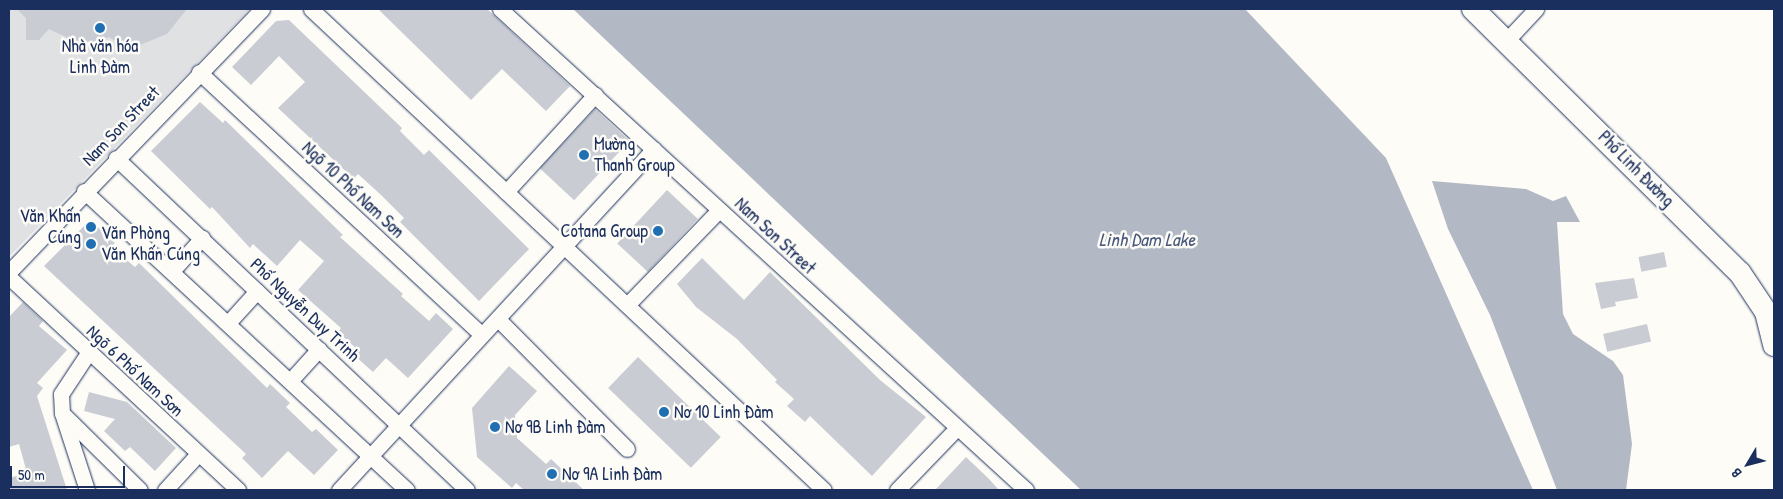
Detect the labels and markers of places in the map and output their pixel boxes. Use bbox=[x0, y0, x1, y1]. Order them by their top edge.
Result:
marker: Nhà văn hóa Linh Đàm bbox=[94, 22, 106, 34]
place label: Nhà văn hóa Linh Đàm bbox=[62, 36, 138, 78]
place label: Mường Thanh Group bbox=[594, 134, 675, 176]
marker: Mường Thanh Group bbox=[578, 149, 590, 161]
place label: Văn Khấn Cúng bbox=[19, 206, 81, 248]
place label: Cotana Group bbox=[561, 220, 648, 242]
marker: Văn Khấn Cúng bbox=[85, 221, 97, 233]
place label: Văn Phòng Văn Khấn Cúng bbox=[101, 223, 200, 266]
marker: Cotana Group bbox=[652, 225, 664, 237]
marker: Văn Phòng Văn Khấn Cúng bbox=[85, 238, 97, 250]
place label: Nơ 10 Linh Đàm bbox=[674, 401, 773, 423]
marker: Nơ 10 Linh Đàm bbox=[658, 406, 670, 418]
place label: Nơ 9B Linh Đàm bbox=[505, 416, 606, 438]
marker: Nơ 9B Linh Đàm bbox=[489, 421, 501, 433]
place label: Nơ 9A Linh Đàm bbox=[562, 463, 662, 485]
marker: Nơ 9A Linh Đàm bbox=[546, 468, 558, 480]

